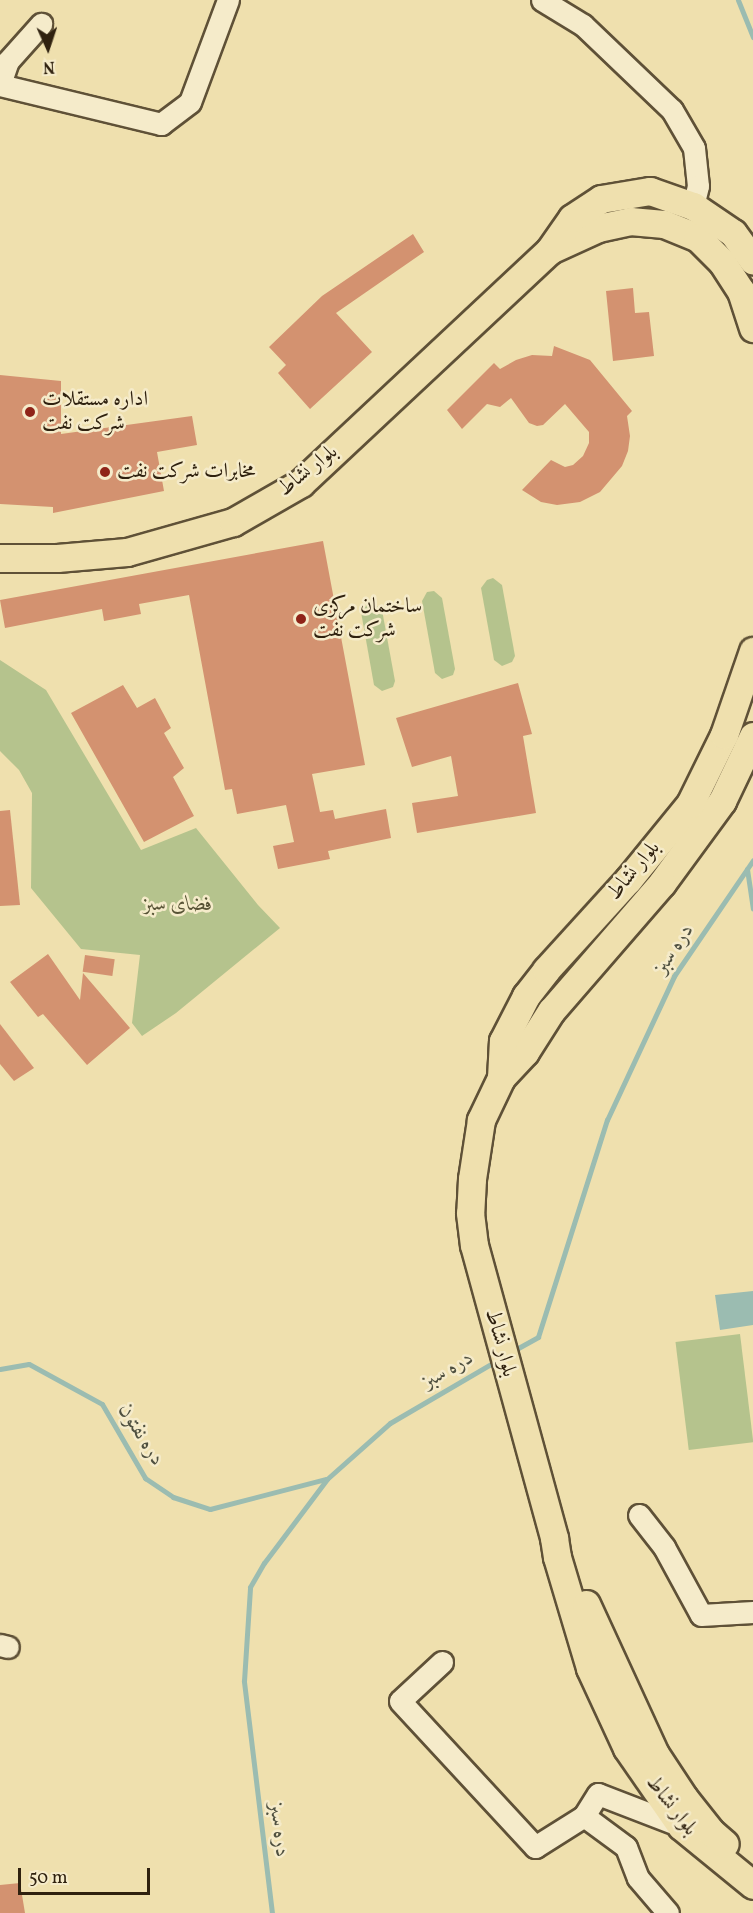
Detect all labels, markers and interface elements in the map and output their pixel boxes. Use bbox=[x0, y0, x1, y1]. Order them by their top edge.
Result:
north arrow bbox=[18, 18, 78, 78]
text: N bbox=[43, 55, 55, 77]
place label: اداره مستقلات شرکت نفت bbox=[42, 387, 148, 437]
marker: اداره مستقلات شرکت نفت bbox=[23, 405, 37, 419]
street label: بلوار نشاط bbox=[273, 440, 343, 502]
place label: مخابرات شرکت نفت bbox=[117, 459, 256, 485]
marker: مخابرات شرکت نفت bbox=[98, 465, 112, 479]
place label: ساختمان مرکزی شرکت نفت bbox=[313, 594, 422, 644]
marker: ساختمان مرکزی شرکت نفت bbox=[294, 612, 308, 626]
street label: بلوار نشاط bbox=[602, 836, 666, 906]
park label: فضای سبز bbox=[143, 892, 213, 918]
water label: دره سبز bbox=[648, 919, 700, 979]
street label: بلوار نشاط bbox=[479, 1306, 521, 1380]
water label: دره سبز bbox=[417, 1345, 479, 1395]
water label: دره نفتون bbox=[112, 1399, 170, 1471]
street label: بلوار نشاط bbox=[640, 1771, 702, 1841]
water label: دره سبز bbox=[263, 1801, 295, 1859]
scale bar bbox=[21, 1856, 153, 1894]
text: 50 m bbox=[29, 1866, 68, 1891]

